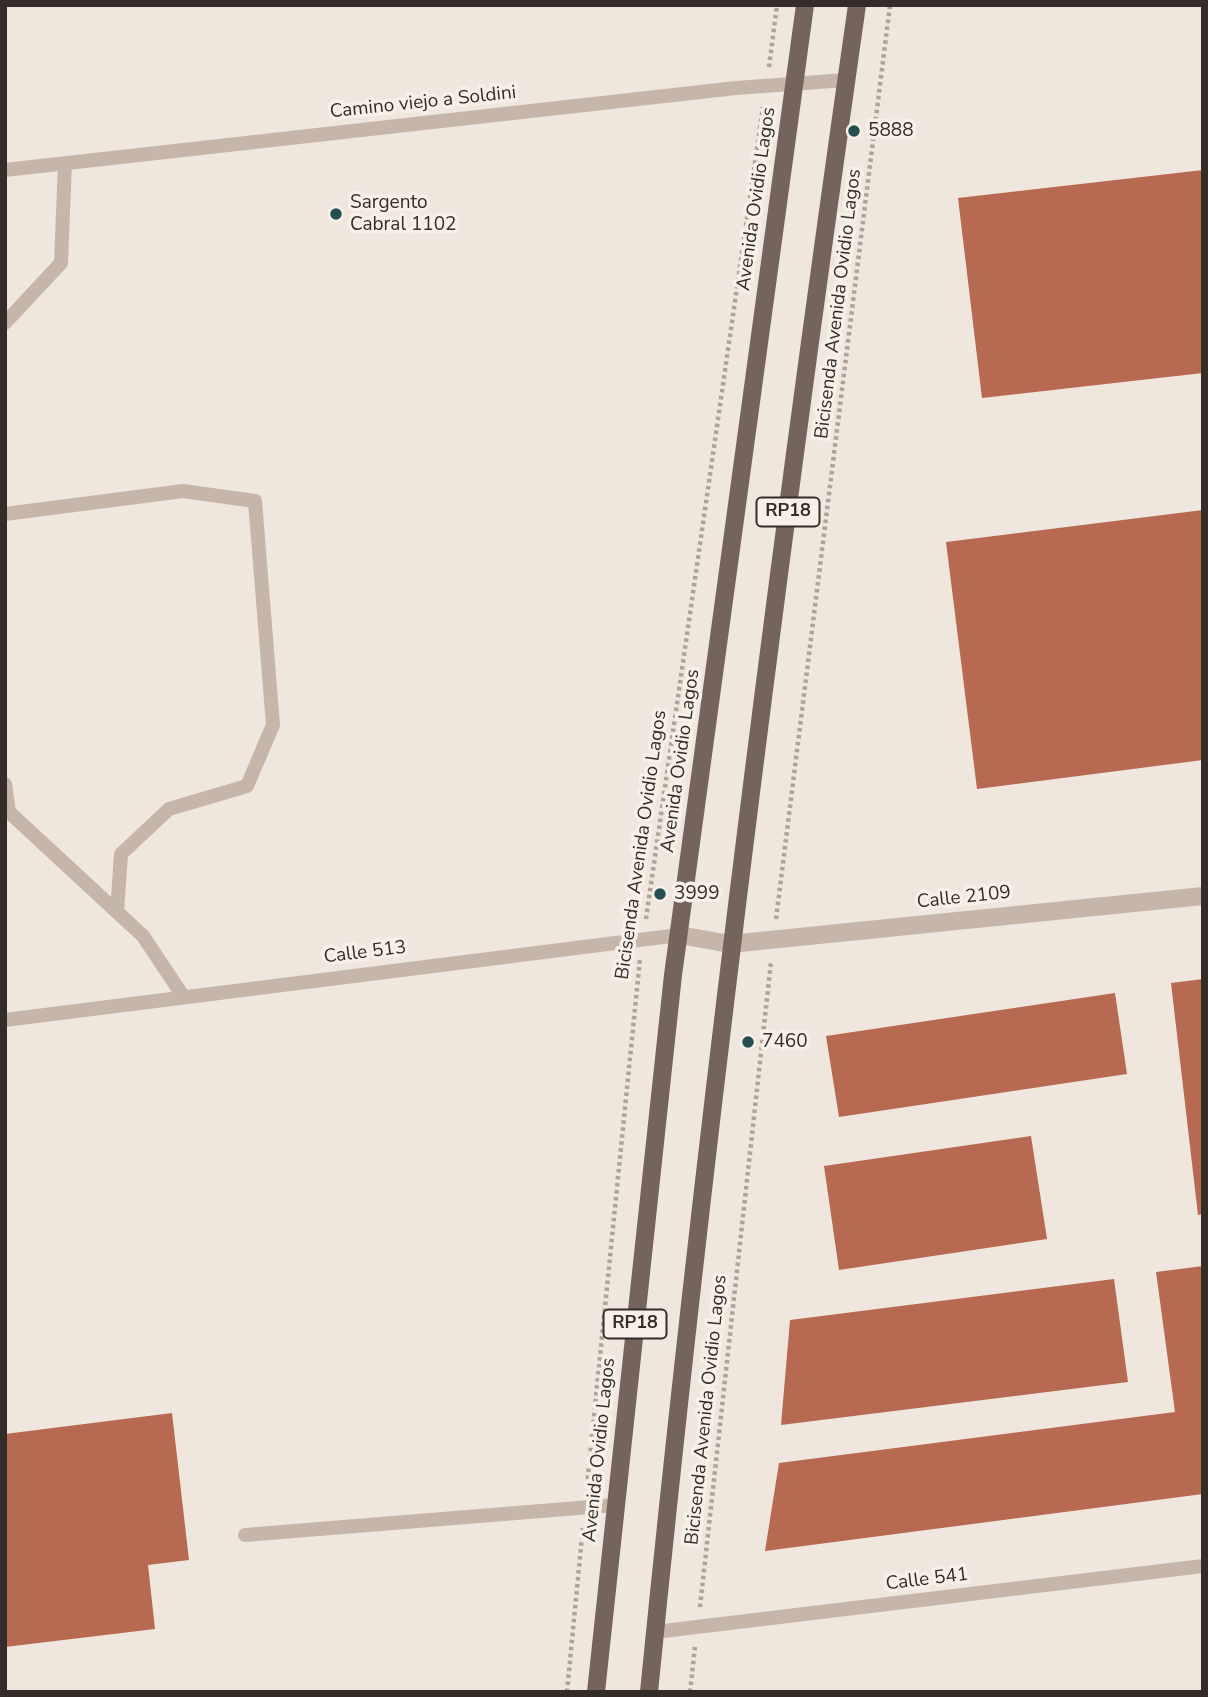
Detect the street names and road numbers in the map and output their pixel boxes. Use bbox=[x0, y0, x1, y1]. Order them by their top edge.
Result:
street label: Camino viejo a Soldini bbox=[329, 82, 517, 124]
street label: Avenida Ovidio Lagos bbox=[733, 106, 781, 292]
street label: Bicisenda Avenida Ovidio Lagos bbox=[811, 168, 867, 440]
road number: RP18 bbox=[756, 498, 820, 526]
street label: Avenida Ovidio Lagos bbox=[657, 668, 705, 854]
street label: Bicisenda Avenida Ovidio Lagos bbox=[612, 709, 672, 981]
street label: Calle 2109 bbox=[916, 882, 1012, 914]
street label: Calle 513 bbox=[322, 937, 408, 969]
street label: Bicisenda Avenida Ovidio Lagos bbox=[681, 1274, 733, 1546]
road number: RP18 bbox=[604, 1310, 666, 1338]
street label: Avenida Ovidio Lagos bbox=[579, 1357, 621, 1543]
street label: Calle 541 bbox=[884, 1564, 970, 1596]

